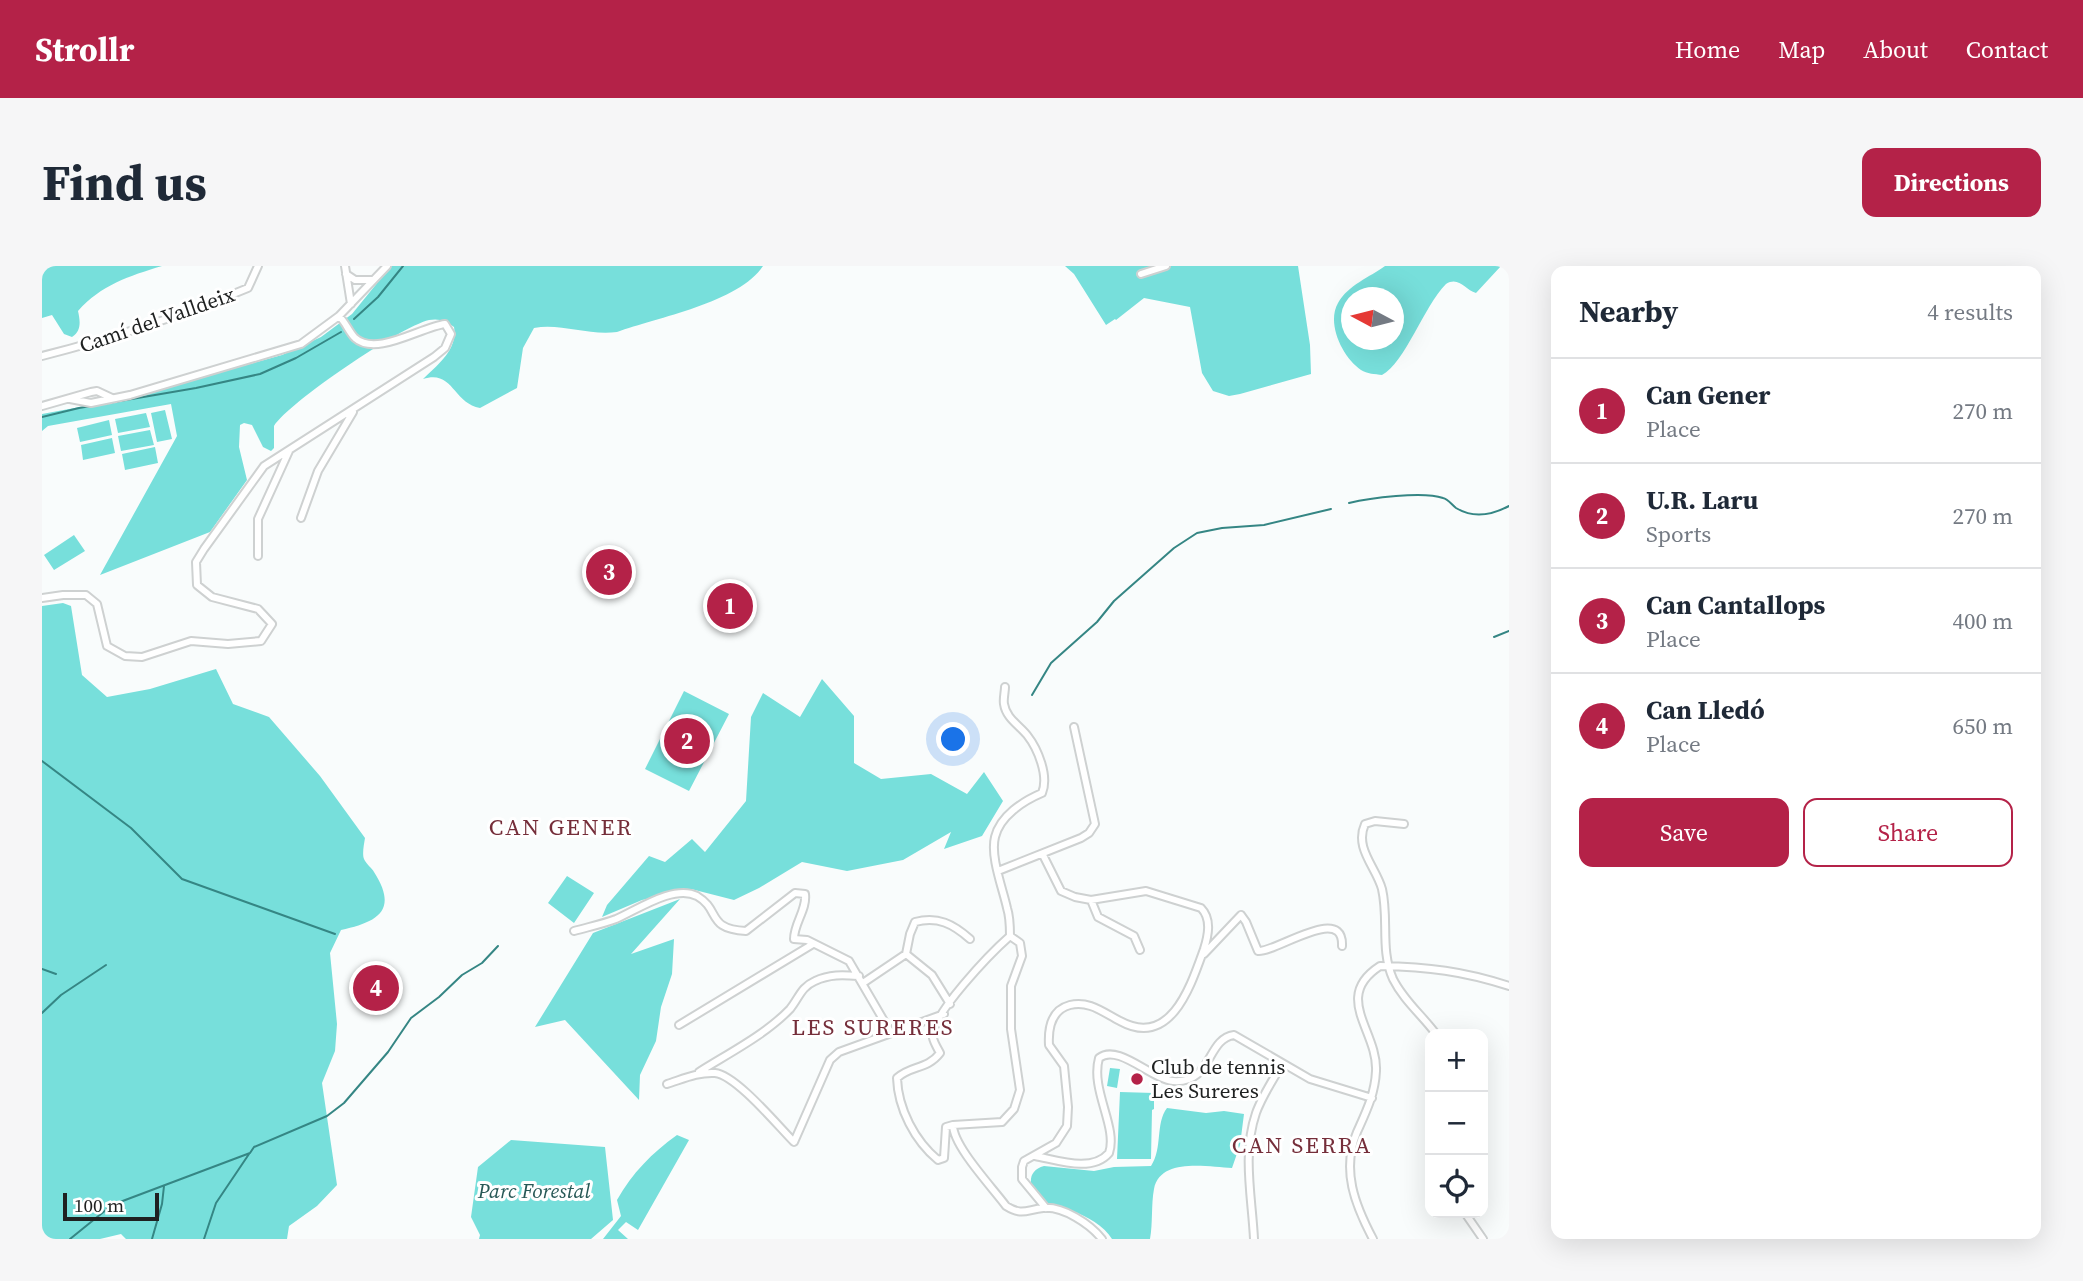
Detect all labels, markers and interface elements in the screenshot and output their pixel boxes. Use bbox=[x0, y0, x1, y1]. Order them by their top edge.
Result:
text: Strollr bbox=[35, 27, 134, 72]
text: Home bbox=[1675, 33, 1740, 66]
text: Map bbox=[1778, 33, 1825, 66]
text: About bbox=[1863, 33, 1928, 66]
text: Contact bbox=[1966, 33, 2048, 66]
button: Directions bbox=[1862, 148, 2041, 217]
text: Find us bbox=[42, 149, 207, 216]
street label: Camí del Valldeix bbox=[75, 279, 238, 360]
north arrow bbox=[1341, 287, 1404, 350]
text: Nearby bbox=[1579, 291, 1678, 332]
text: 4 results bbox=[1927, 296, 2013, 328]
text: Can Gener bbox=[1646, 377, 1770, 413]
text: 1 bbox=[1596, 395, 1608, 427]
text: 270 m bbox=[1952, 395, 2013, 427]
text: Place bbox=[1646, 413, 1701, 445]
text: U.R. Laru bbox=[1646, 482, 1758, 518]
text: 2 bbox=[1596, 500, 1608, 532]
text: 270 m bbox=[1952, 500, 2013, 532]
text: Sports bbox=[1646, 518, 1711, 550]
pin: 3 bbox=[586, 546, 632, 598]
pin: 1 bbox=[707, 580, 753, 632]
text: Can Cantallops bbox=[1646, 587, 1825, 623]
text: 3 bbox=[1596, 605, 1608, 637]
text: 400 m bbox=[1952, 605, 2013, 637]
text: Place bbox=[1646, 623, 1701, 655]
text: Can Lledó bbox=[1646, 692, 1765, 728]
text: 4 bbox=[1596, 710, 1608, 742]
text: 650 m bbox=[1952, 710, 2013, 742]
pin: 2 bbox=[664, 715, 710, 767]
your location bbox=[936, 722, 970, 756]
text: Place bbox=[1646, 728, 1701, 760]
button: Save bbox=[1579, 798, 1789, 867]
button: Share bbox=[1803, 798, 2013, 867]
district label: CAN GENER bbox=[489, 811, 633, 843]
pin: 4 bbox=[353, 962, 399, 1014]
district label: LES SURERES bbox=[791, 1011, 955, 1043]
map controls bbox=[1425, 1029, 1488, 1218]
button: + bbox=[1425, 1029, 1488, 1092]
place label: Club de tennis Les Sureres bbox=[1151, 1052, 1285, 1105]
marker: Club de tennis Les Sureres bbox=[1129, 1071, 1145, 1087]
button: − bbox=[1425, 1092, 1488, 1155]
district label: CAN SERRA bbox=[1232, 1129, 1372, 1161]
button: locate bbox=[1425, 1155, 1488, 1218]
park label: Parc Forestal bbox=[477, 1176, 590, 1205]
scale bar bbox=[63, 1190, 159, 1222]
text: 100 m bbox=[74, 1192, 124, 1218]

